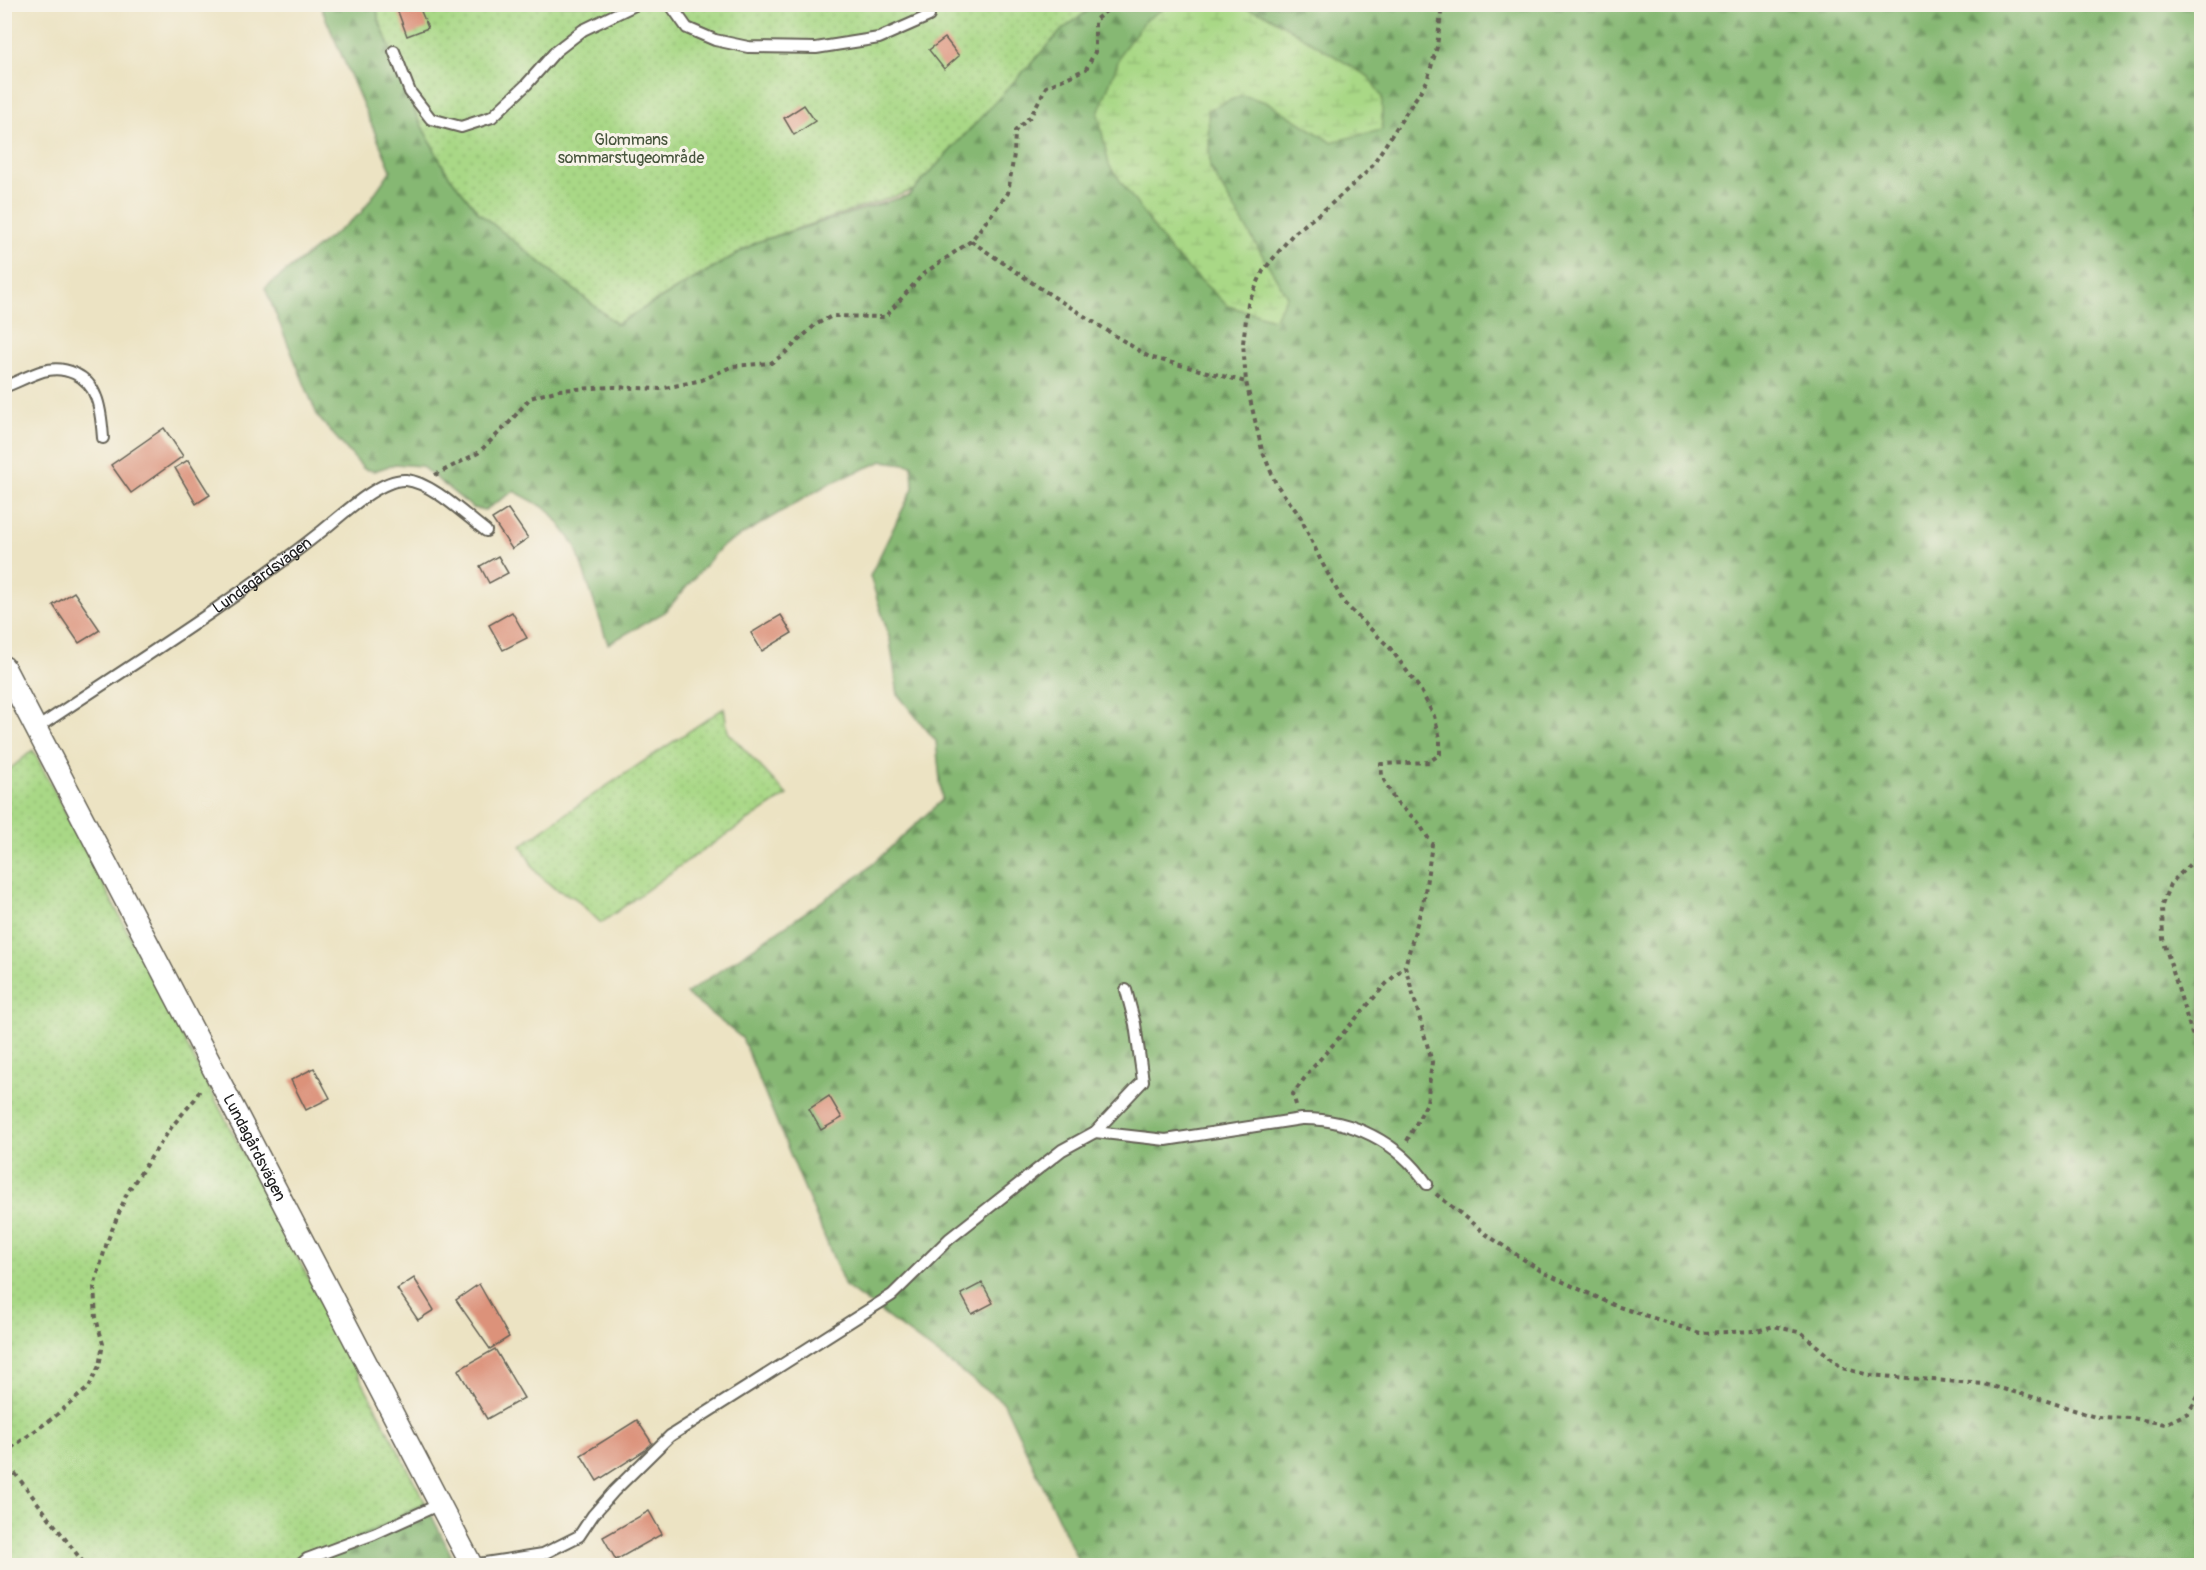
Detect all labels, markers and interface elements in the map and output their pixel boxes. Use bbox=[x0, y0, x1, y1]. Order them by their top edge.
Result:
park label: Glommans sommarstugeområde bbox=[558, 130, 704, 168]
street label: Lundagårdsvägen bbox=[209, 533, 316, 618]
street label: Lundagårdsvägen bbox=[218, 1091, 290, 1205]

